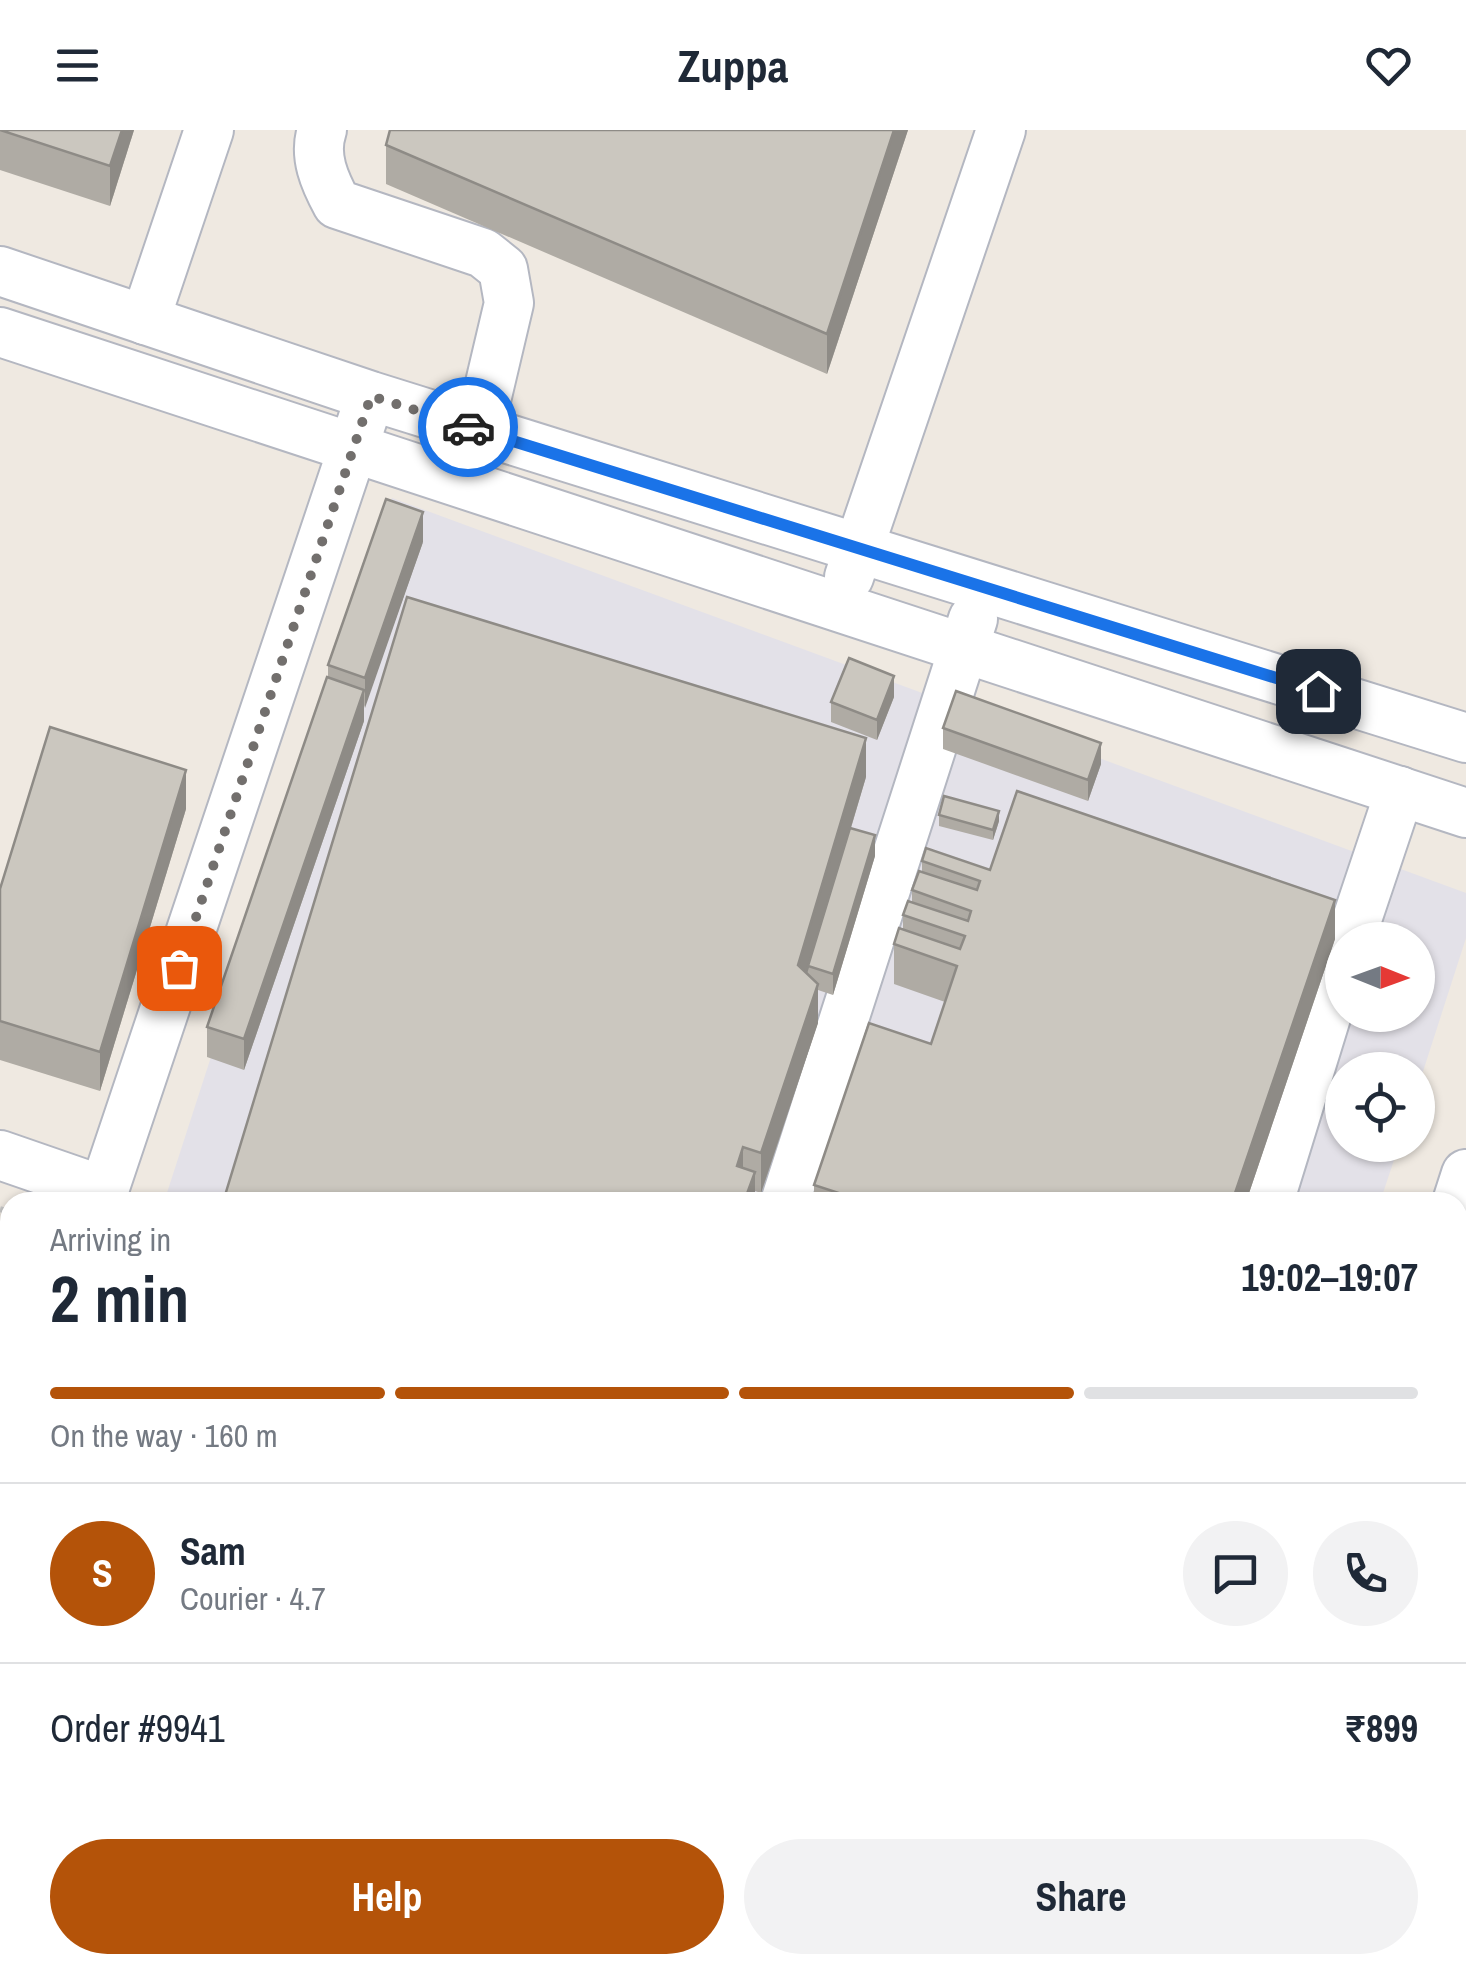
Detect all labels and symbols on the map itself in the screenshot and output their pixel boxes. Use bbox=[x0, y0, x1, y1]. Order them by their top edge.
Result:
courier bbox=[418, 377, 518, 477]
pin bbox=[1276, 649, 1361, 734]
north arrow bbox=[1325, 922, 1435, 1032]
pin bbox=[137, 926, 222, 1011]

